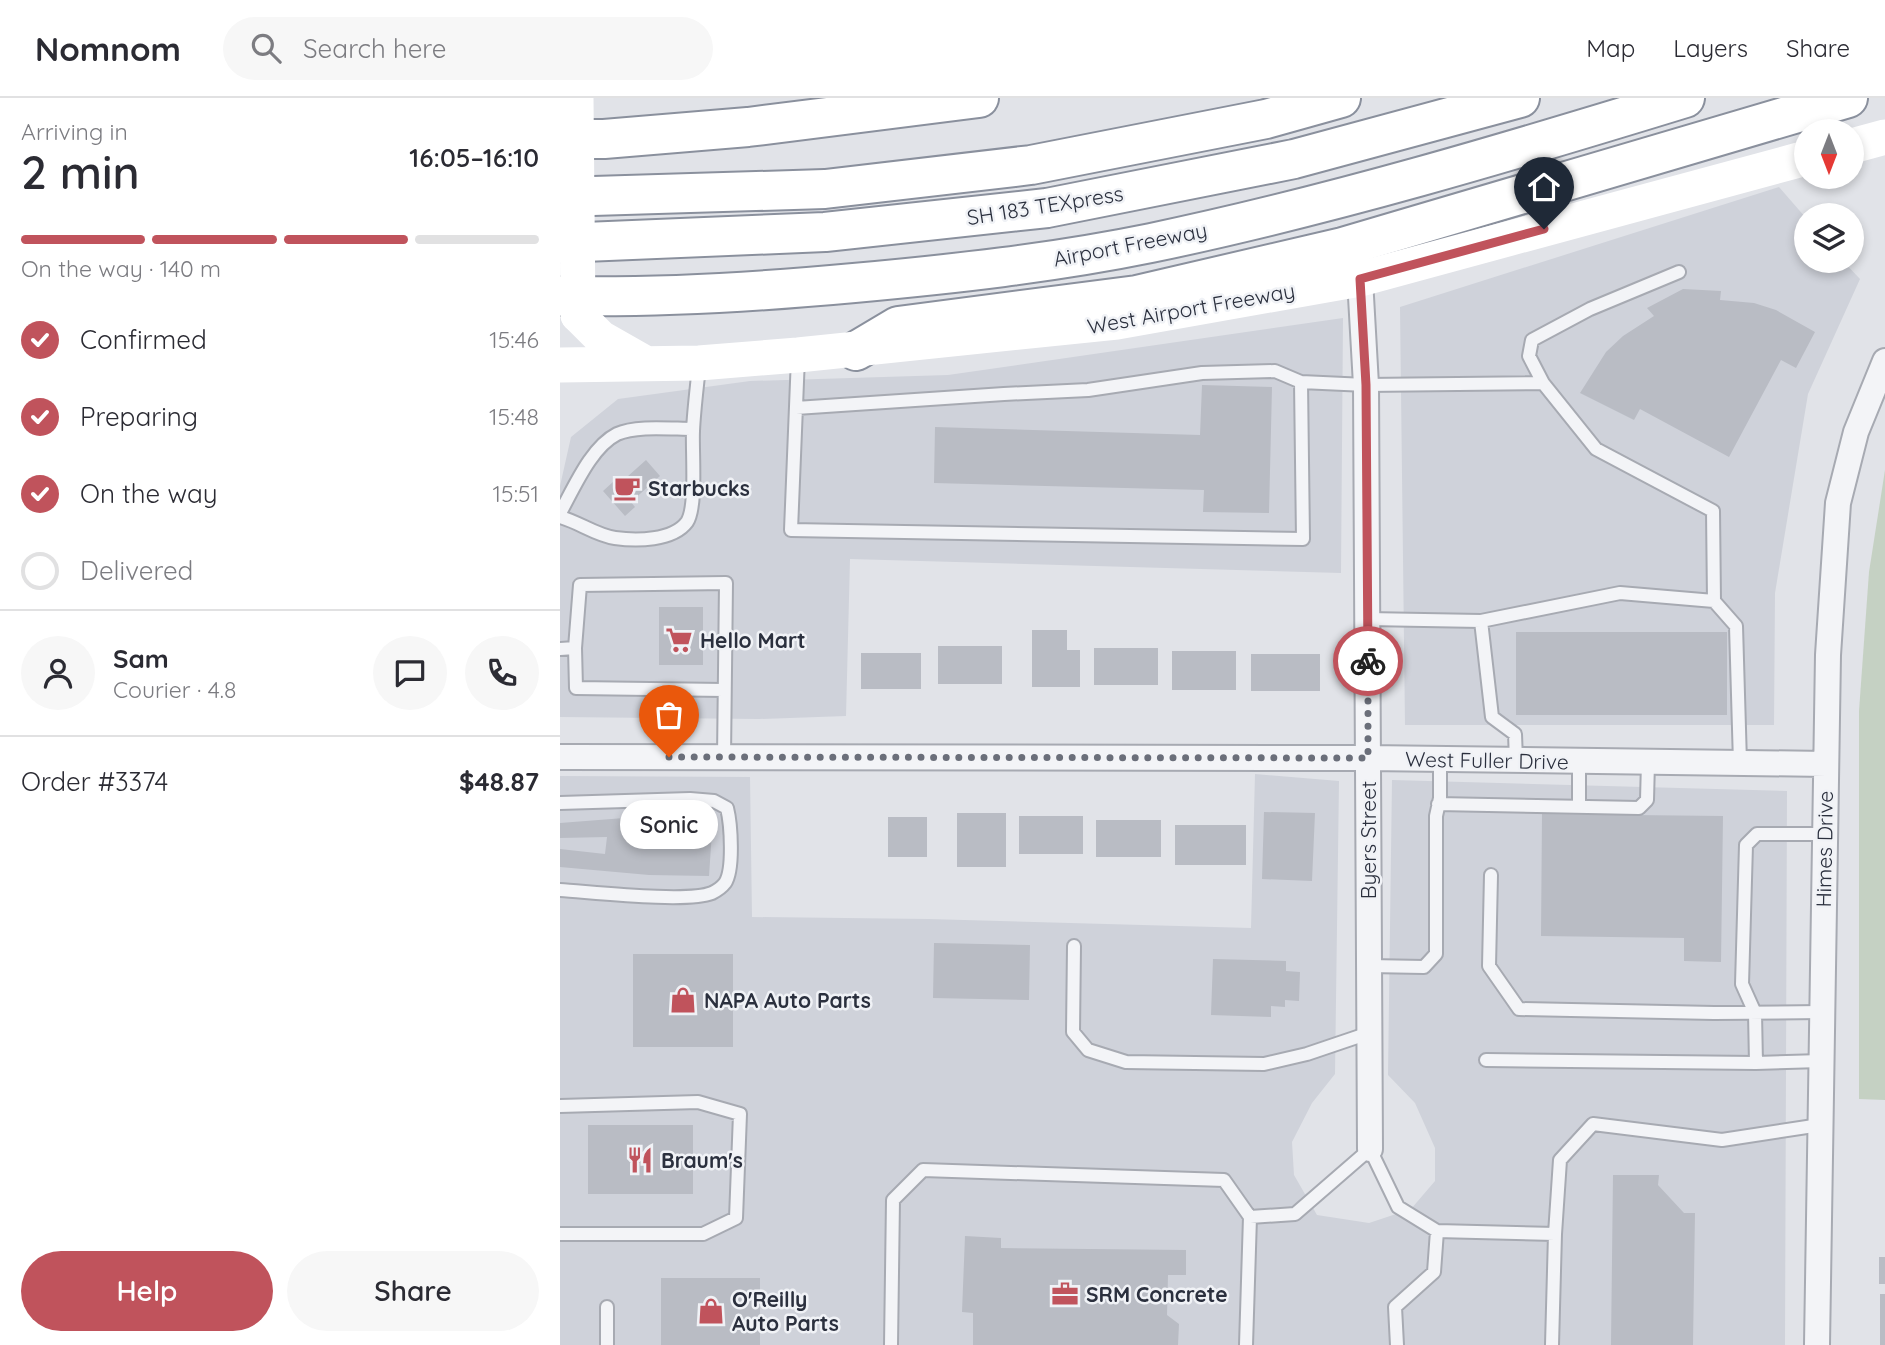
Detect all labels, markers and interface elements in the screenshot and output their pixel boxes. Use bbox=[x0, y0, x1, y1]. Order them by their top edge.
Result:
search box bbox=[223, 17, 713, 80]
text: Nomnom bbox=[35, 28, 181, 69]
icon: search bbox=[247, 29, 285, 67]
text: Search here bbox=[303, 32, 447, 65]
text: Map bbox=[1586, 33, 1635, 63]
text: Layers bbox=[1673, 33, 1748, 63]
text: Share bbox=[1786, 33, 1850, 63]
text: Arriving in bbox=[21, 117, 128, 146]
north arrow bbox=[1794, 119, 1864, 189]
map controls bbox=[1794, 119, 1864, 273]
text: 16:05–16:10 bbox=[409, 141, 539, 174]
text: 2 min bbox=[21, 143, 140, 201]
pin bbox=[1514, 157, 1574, 229]
icon: home bbox=[1525, 168, 1563, 206]
street label: SH 183 TEXpress bbox=[965, 180, 1125, 230]
button: layers bbox=[1794, 203, 1864, 273]
street label: Airport Freeway bbox=[1051, 216, 1209, 272]
text: On the way · 140 m bbox=[21, 254, 221, 283]
street label: West Airport Freeway bbox=[1085, 277, 1297, 339]
icon: check bbox=[21, 321, 59, 359]
text: Confirmed bbox=[80, 323, 207, 356]
text: 15:46 bbox=[489, 325, 539, 354]
icon: check bbox=[21, 398, 59, 436]
text: Preparing bbox=[80, 400, 198, 433]
text: 15:48 bbox=[489, 402, 539, 431]
cafe icon: Starbucks bbox=[612, 473, 642, 503]
icon: check bbox=[21, 475, 59, 513]
place label: Starbucks bbox=[648, 475, 750, 501]
text: On the way bbox=[80, 477, 218, 510]
text: 15:51 bbox=[493, 479, 539, 508]
text: Delivered bbox=[80, 554, 193, 587]
supermarket icon: Hello Mart bbox=[664, 625, 694, 655]
courier bbox=[1333, 626, 1403, 696]
place label: Hello Mart bbox=[700, 627, 806, 653]
button: person bbox=[21, 636, 95, 710]
button: chat bbox=[373, 636, 447, 710]
button: phone bbox=[465, 636, 539, 710]
text: Sam bbox=[113, 642, 169, 675]
icon: bike bbox=[1349, 642, 1387, 680]
text: Courier · 4.8 bbox=[113, 675, 236, 704]
pin bbox=[639, 685, 699, 757]
icon: bag bbox=[650, 696, 688, 734]
street label: West Fuller Drive bbox=[1405, 746, 1569, 774]
text: Order #3374 bbox=[21, 765, 168, 798]
text: $48.87 bbox=[459, 765, 539, 798]
street label: Byers Street bbox=[1355, 781, 1381, 899]
street label: Himes Drive bbox=[1810, 790, 1838, 908]
callout: Sonic bbox=[620, 799, 718, 848]
text: Sonic bbox=[640, 810, 698, 839]
shop icon: NAPA Auto Parts bbox=[668, 985, 698, 1015]
place label: NAPA Auto Parts bbox=[704, 987, 871, 1013]
restaurant icon: Braum's bbox=[625, 1145, 655, 1175]
place label: Braum's bbox=[661, 1147, 743, 1173]
button: Help bbox=[21, 1251, 273, 1331]
button: Share bbox=[287, 1251, 539, 1331]
office icon: SRM Concrete bbox=[1050, 1279, 1080, 1309]
place label: SRM Concrete bbox=[1086, 1281, 1228, 1307]
place label: O'Reilly Auto Parts bbox=[732, 1286, 839, 1336]
shop icon: O'Reilly Auto Parts bbox=[696, 1296, 726, 1326]

